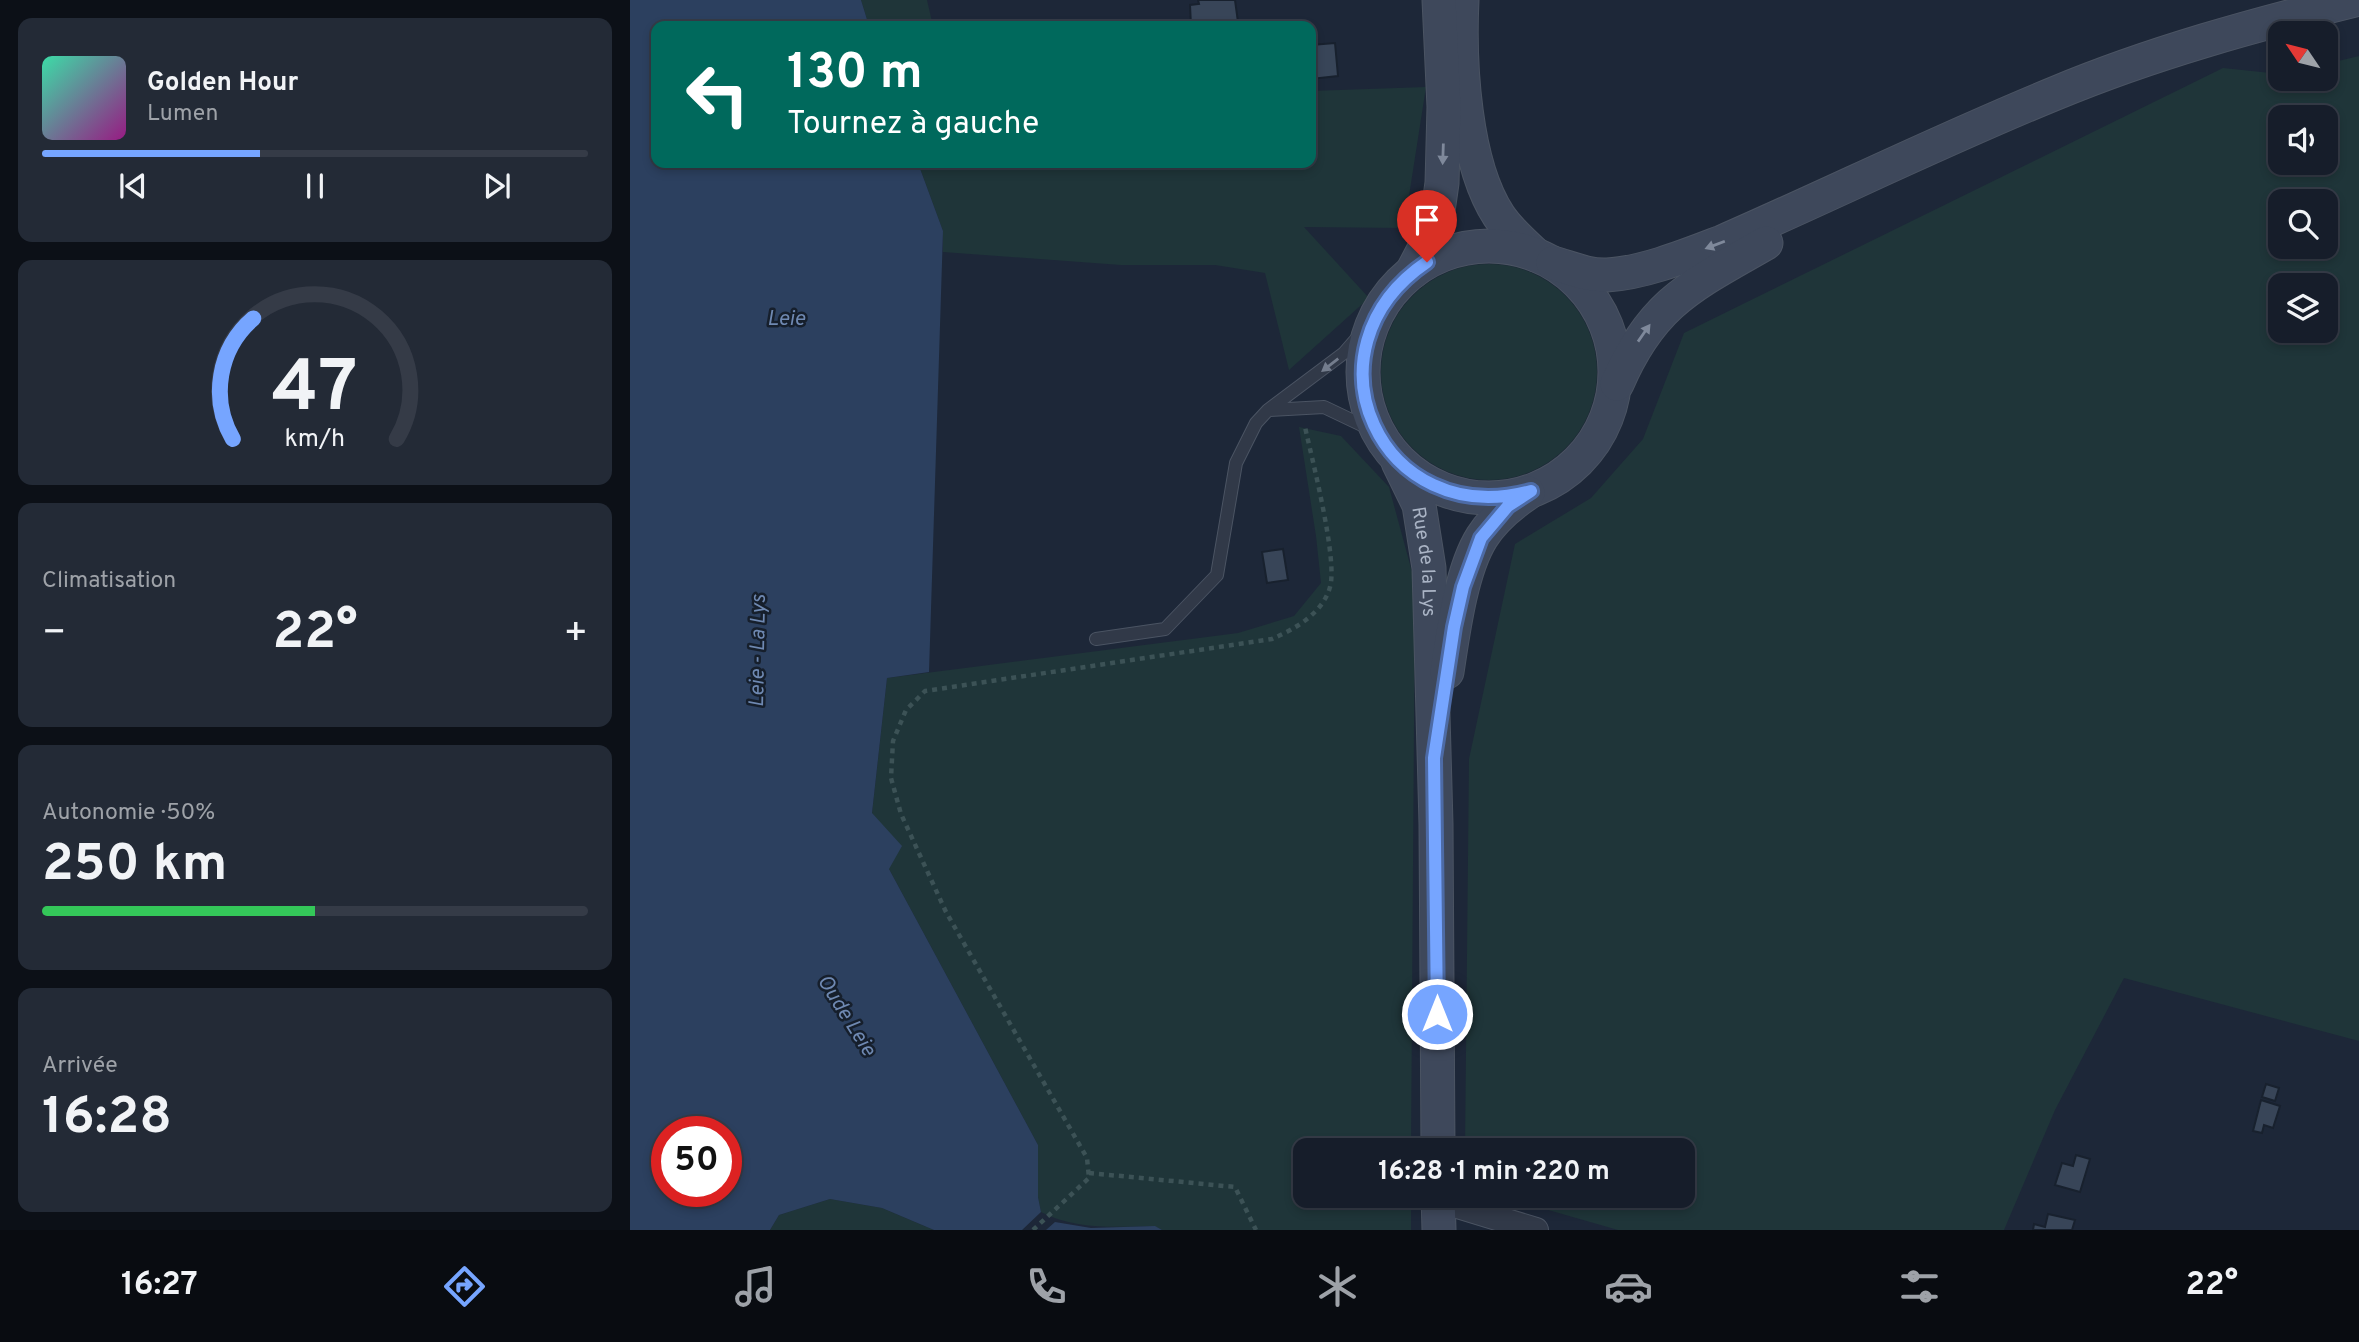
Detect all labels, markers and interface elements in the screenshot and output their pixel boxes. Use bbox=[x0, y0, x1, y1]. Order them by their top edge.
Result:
north arrow bbox=[2268, 21, 2338, 91]
map controls bbox=[2268, 21, 2338, 343]
text: 130 m bbox=[787, 44, 923, 106]
icon: left bbox=[672, 49, 763, 140]
text: Golden Hour bbox=[147, 67, 298, 100]
text: Lumen bbox=[147, 100, 218, 129]
text: Tournez à gauche bbox=[787, 105, 1039, 145]
button: sound bbox=[2268, 105, 2338, 175]
one-way arrow bbox=[1437, 143, 1448, 165]
icon: previous bbox=[114, 167, 152, 205]
icon: pause bbox=[296, 167, 334, 205]
icon: next bbox=[478, 167, 516, 205]
button: search bbox=[2268, 189, 2338, 259]
pin bbox=[1397, 190, 1457, 262]
icon: arrive bbox=[1408, 201, 1446, 239]
one-way arrow bbox=[1705, 239, 1726, 250]
button: layers bbox=[2268, 273, 2338, 343]
water label: Leie bbox=[767, 306, 806, 333]
one-way arrow bbox=[1637, 324, 1651, 342]
text: 47 bbox=[272, 345, 358, 437]
one-way arrow bbox=[1322, 357, 1340, 372]
text: km/h bbox=[285, 423, 345, 455]
street label: Rue de la Lys bbox=[1405, 505, 1440, 617]
text: Climatisation bbox=[42, 567, 176, 596]
water label: Leie - La Lys bbox=[744, 594, 773, 708]
text: 22° bbox=[272, 601, 358, 667]
text: − bbox=[42, 610, 67, 659]
text: + bbox=[563, 610, 588, 659]
text: Autonomie · 50% bbox=[42, 799, 215, 828]
text: 250 km bbox=[42, 833, 227, 899]
water label: Oude Leie bbox=[810, 970, 882, 1063]
position arrow bbox=[1400, 977, 1474, 1051]
text: Arrivée bbox=[42, 1052, 118, 1081]
text: 16:28 bbox=[42, 1086, 172, 1152]
speed limit sign: 50 bbox=[651, 1116, 742, 1207]
text: 16:28 · 1 min · 220 m bbox=[1378, 1156, 1610, 1189]
icon: directions bbox=[440, 1262, 489, 1311]
icon: music bbox=[731, 1262, 780, 1311]
icon: phone bbox=[1022, 1262, 1071, 1311]
icon: climate bbox=[1313, 1262, 1362, 1311]
icon: car bbox=[1604, 1262, 1653, 1311]
icon: filters bbox=[1895, 1262, 1944, 1311]
text: 16:27 bbox=[121, 1266, 198, 1306]
text: 22° bbox=[2186, 1266, 2238, 1306]

